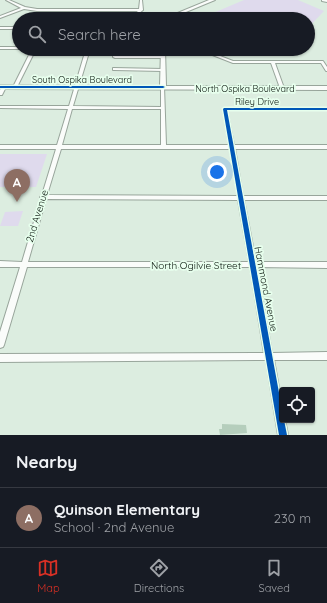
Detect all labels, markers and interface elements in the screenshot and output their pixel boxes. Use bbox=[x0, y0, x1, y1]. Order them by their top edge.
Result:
search box bbox=[12, 12, 315, 56]
icon: search bbox=[26, 23, 48, 45]
text: Search here bbox=[58, 25, 141, 44]
street label: South Ospika Boulevard bbox=[32, 74, 132, 85]
street label: North Ospika Boulevard bbox=[195, 83, 295, 94]
street label: Riley Drive bbox=[235, 96, 279, 107]
your location bbox=[207, 162, 227, 182]
pin: A bbox=[4, 169, 30, 202]
street label: 2nd Avenue bbox=[23, 188, 51, 244]
street label: Hammond Avenue bbox=[251, 245, 281, 333]
street label: North Ogilvie Street bbox=[151, 259, 242, 272]
map controls bbox=[279, 387, 315, 423]
button: locate bbox=[279, 387, 315, 423]
text: Nearby bbox=[16, 451, 77, 472]
text: Quinson Elementary bbox=[54, 500, 200, 519]
text: A bbox=[25, 510, 33, 526]
text: 230 m bbox=[274, 510, 311, 526]
text: School · 2nd Avenue bbox=[54, 519, 174, 535]
tab: Map bbox=[37, 557, 60, 595]
tab: Directions bbox=[134, 557, 184, 595]
tab: Saved bbox=[258, 557, 290, 595]

